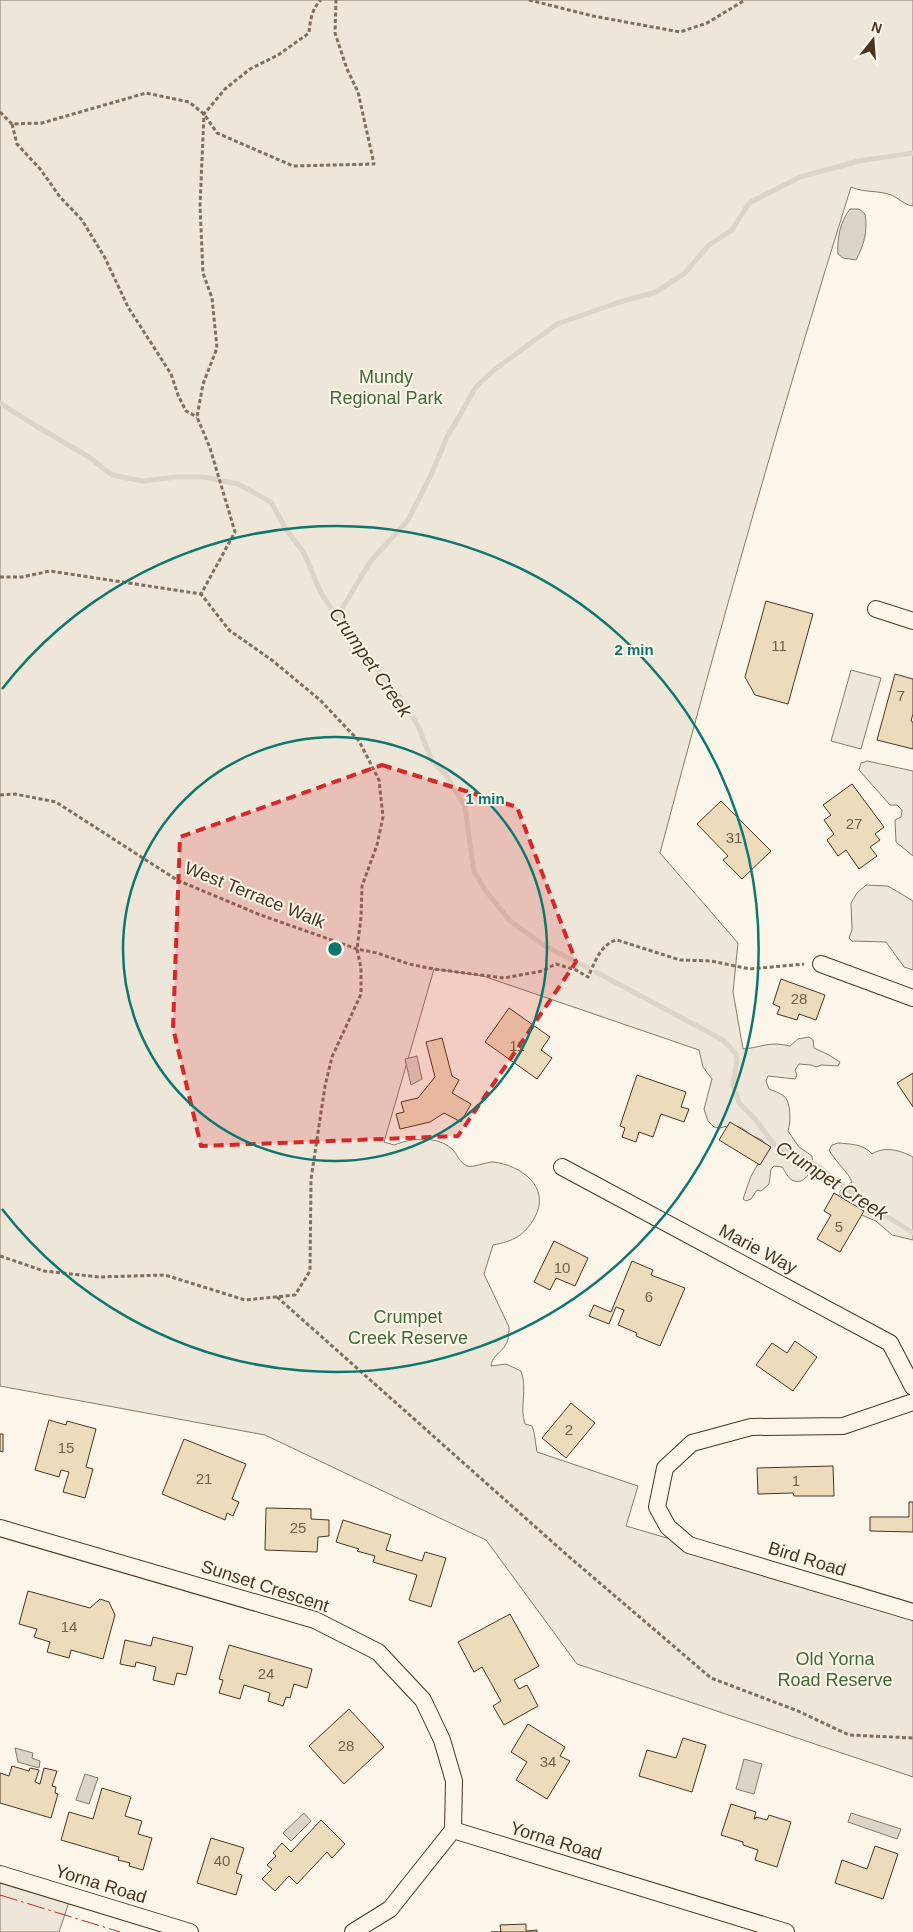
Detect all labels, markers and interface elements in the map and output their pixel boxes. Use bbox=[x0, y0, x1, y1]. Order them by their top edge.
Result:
north arrow bbox=[848, 15, 898, 65]
text: N bbox=[870, 18, 884, 37]
park label: Mundy Regional Park bbox=[329, 367, 444, 408]
water label: Crumpet Creek bbox=[325, 603, 417, 722]
house number: 11 bbox=[771, 637, 787, 654]
text: 2 min bbox=[614, 641, 654, 658]
house number: 7 bbox=[897, 687, 905, 704]
text: 1 min bbox=[465, 790, 505, 807]
house number: 27 bbox=[846, 815, 862, 832]
house number: 31 bbox=[726, 829, 742, 846]
street label: West Terrace Walk bbox=[182, 858, 329, 933]
centre of rings bbox=[326, 940, 344, 958]
house number: 28 bbox=[791, 990, 807, 1007]
house number: 11 bbox=[509, 1037, 525, 1054]
water label: Crumpet Creek bbox=[772, 1137, 893, 1225]
house number: 5 bbox=[835, 1218, 843, 1235]
street label: Marie Way bbox=[716, 1220, 800, 1278]
house number: 10 bbox=[554, 1259, 570, 1276]
house number: 6 bbox=[645, 1288, 653, 1305]
park label: Crumpet Creek Reserve bbox=[348, 1307, 468, 1348]
house number: 2 bbox=[565, 1421, 573, 1438]
house number: 15 bbox=[58, 1439, 74, 1456]
house number: 21 bbox=[196, 1470, 212, 1487]
house number: 1 bbox=[792, 1472, 800, 1489]
house number: 25 bbox=[290, 1519, 306, 1536]
street label: Bird Road bbox=[766, 1538, 848, 1580]
street label: Sunset Crescent bbox=[199, 1556, 331, 1616]
house number: 14 bbox=[61, 1618, 77, 1635]
park label: Old Yorna Road Reserve bbox=[777, 1649, 893, 1690]
house number: 24 bbox=[258, 1665, 274, 1682]
house number: 28 bbox=[338, 1737, 354, 1754]
house number: 34 bbox=[540, 1753, 556, 1770]
street label: Yorna Road bbox=[508, 1818, 604, 1864]
house number: 40 bbox=[214, 1852, 230, 1869]
street label: Yorna Road bbox=[53, 1861, 149, 1907]

